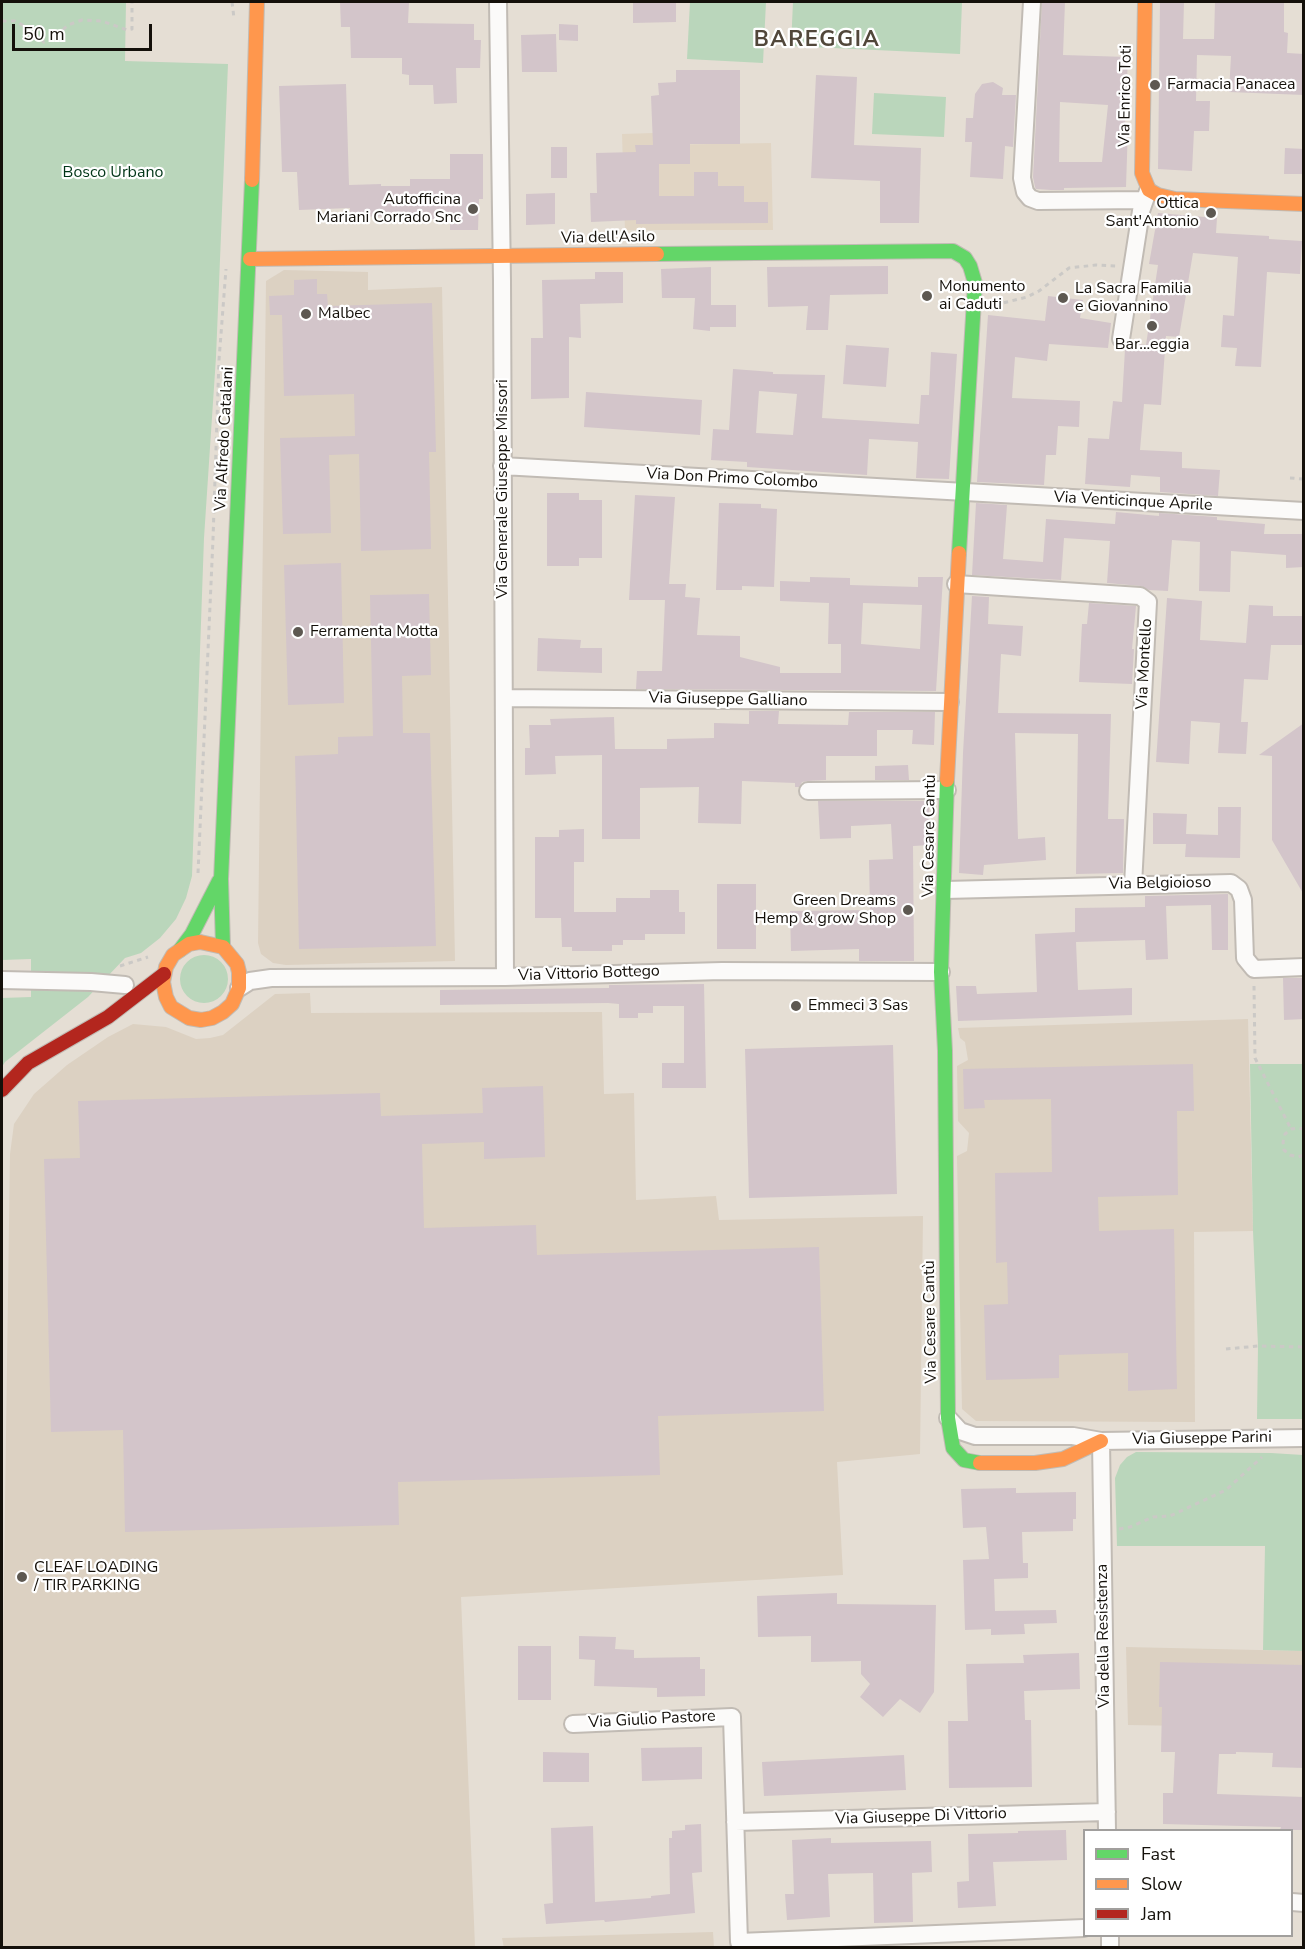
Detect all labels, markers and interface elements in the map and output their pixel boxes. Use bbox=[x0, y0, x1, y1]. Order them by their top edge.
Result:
scale bar bbox=[15, 12, 154, 50]
text: 50 m bbox=[23, 22, 65, 46]
district label: BAREGGIA bbox=[754, 28, 880, 54]
street label: Via Enrico Toti bbox=[1116, 45, 1136, 147]
place label: Farmacia Panacea bbox=[1167, 75, 1296, 95]
marker: Farmacia Panacea bbox=[1148, 78, 1162, 92]
park label: Bosco Urbano bbox=[63, 163, 163, 183]
place label: Autofficina Mariani Corrado Snc bbox=[316, 190, 461, 228]
place label: Ottica Sant'Antonio bbox=[1106, 194, 1199, 232]
marker: Autofficina Mariani Corrado Snc bbox=[466, 202, 480, 216]
marker: Ottica Sant'Antonio bbox=[1204, 206, 1218, 220]
street label: Via dell'Asilo bbox=[561, 228, 655, 248]
place label: Monumento ai Caduti bbox=[939, 277, 1025, 315]
place label: La Sacra Familia e Giovannino bbox=[1075, 279, 1192, 317]
marker: Monumento ai Caduti bbox=[920, 289, 934, 303]
marker: La Sacra Familia e Giovannino bbox=[1056, 291, 1070, 305]
place label: Malbec bbox=[318, 304, 370, 324]
marker: Malbec bbox=[299, 307, 313, 321]
marker: Bar...eggia bbox=[1145, 319, 1159, 333]
place label: Bar...eggia bbox=[1115, 335, 1189, 355]
street label: Via Alfredo Catalani bbox=[212, 366, 238, 512]
street label: Via Generale Giuseppe Missori bbox=[493, 379, 513, 599]
street label: Via Don Primo Colombo bbox=[646, 465, 818, 493]
street label: Via Venticinque Aprile bbox=[1053, 488, 1213, 516]
street label: Via Montello bbox=[1133, 618, 1157, 710]
place label: Ferramenta Motta bbox=[310, 622, 438, 642]
marker: Ferramenta Motta bbox=[291, 625, 305, 639]
street label: Via Giuseppe Galliano bbox=[648, 689, 808, 711]
street label: Via Cesare Cantù bbox=[919, 774, 941, 898]
street label: Via Belgioioso bbox=[1109, 874, 1211, 894]
place label: Green Dreams Hemp & grow Shop bbox=[754, 891, 896, 929]
marker: Green Dreams Hemp & grow Shop bbox=[901, 903, 915, 917]
street label: Via Vittorio Bottego bbox=[518, 962, 660, 986]
place label: Emmeci 3 Sas bbox=[808, 996, 908, 1016]
marker: Emmeci 3 Sas bbox=[789, 999, 803, 1013]
street label: Via Cesare Cantù bbox=[920, 1260, 942, 1384]
street label: Via Giuseppe Parini bbox=[1132, 1428, 1272, 1450]
place label: CLEAF LOADING / TIR PARKING bbox=[34, 1558, 158, 1596]
street label: Via della Resistenza bbox=[1093, 1564, 1115, 1708]
marker: CLEAF LOADING / TIR PARKING bbox=[15, 1570, 29, 1584]
street label: Via Giulio Pastore bbox=[588, 1707, 716, 1733]
street label: Via Giuseppe Di Vittorio bbox=[835, 1804, 1007, 1830]
legend bbox=[1083, 1829, 1293, 1937]
text: Fast bbox=[1141, 1842, 1175, 1866]
text: Slow bbox=[1141, 1872, 1182, 1896]
text: Jam bbox=[1141, 1902, 1172, 1926]

